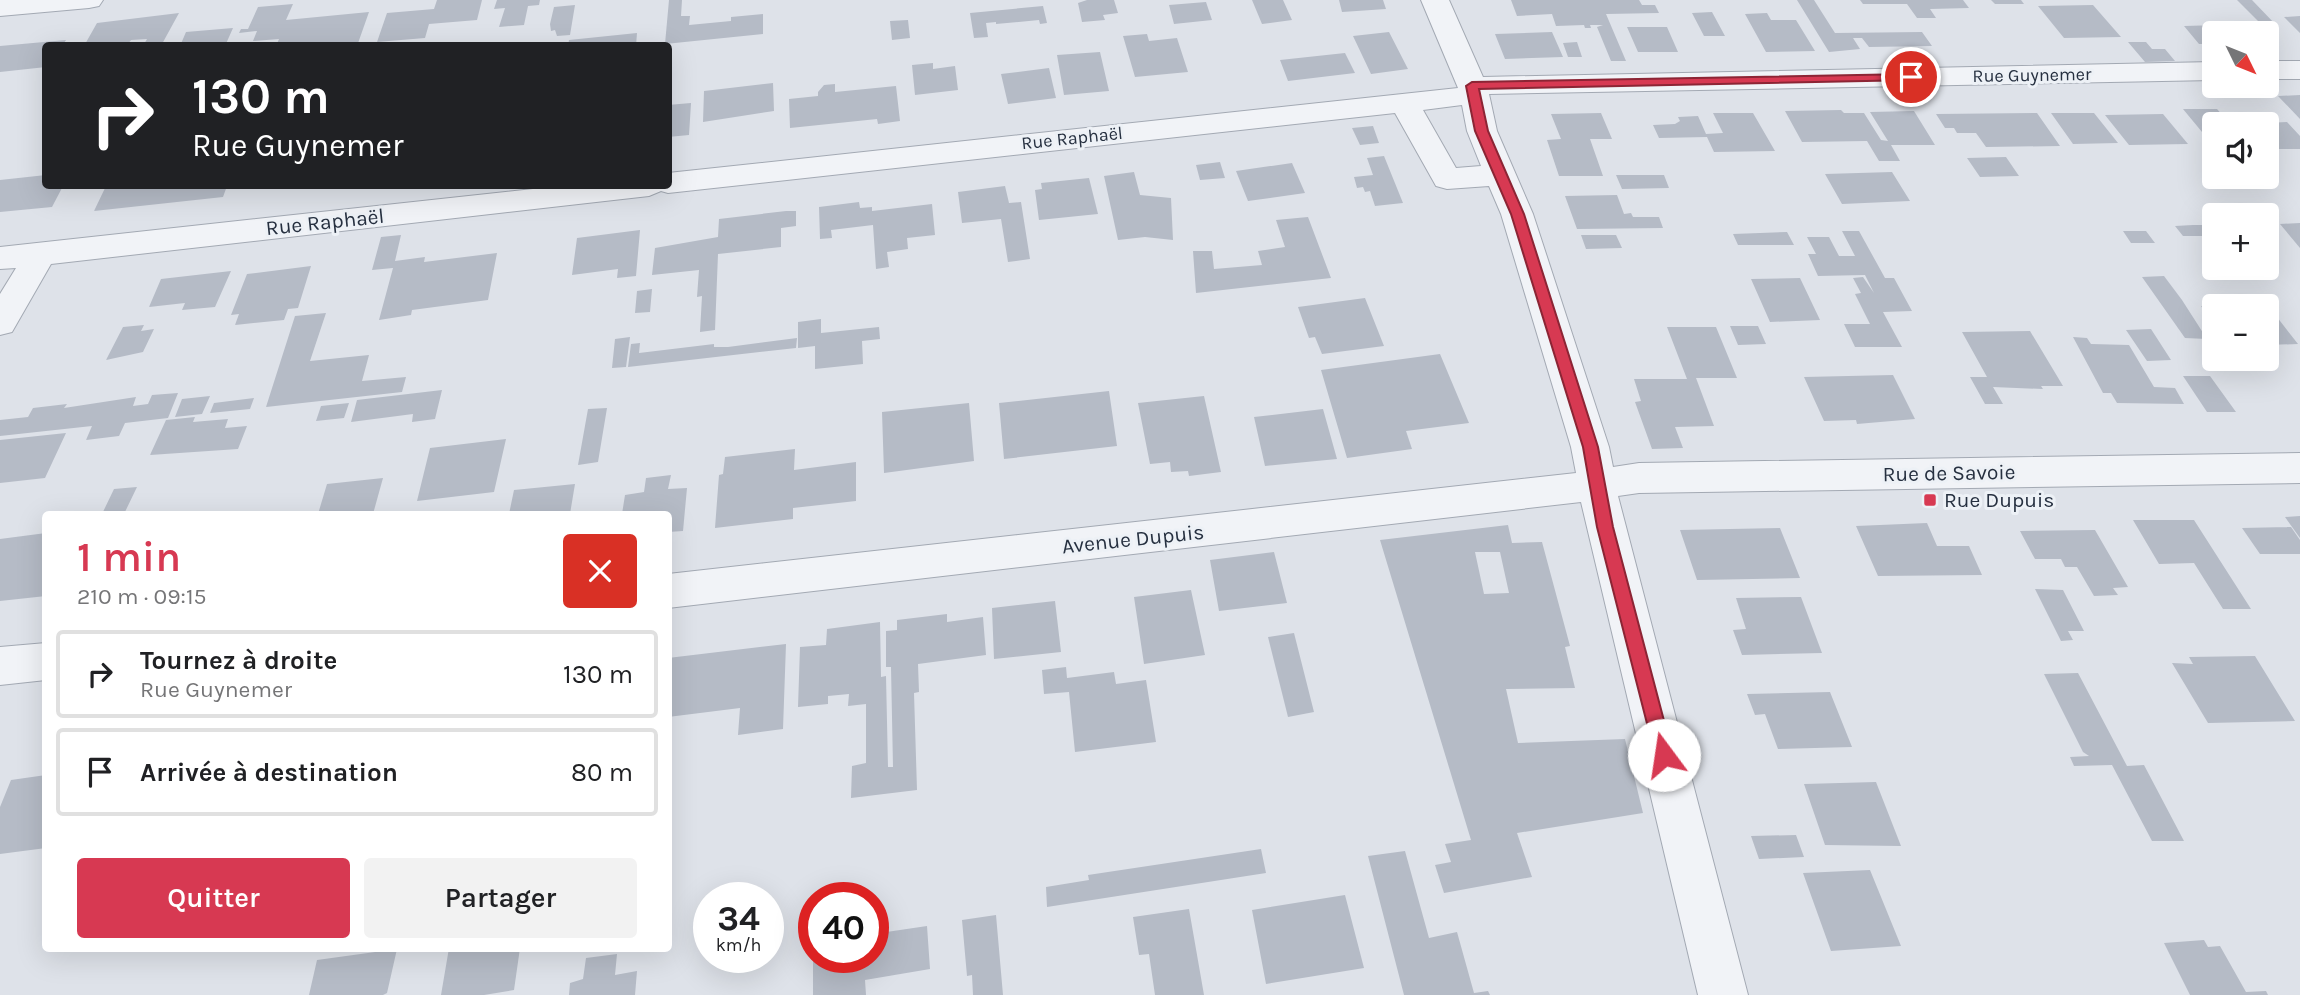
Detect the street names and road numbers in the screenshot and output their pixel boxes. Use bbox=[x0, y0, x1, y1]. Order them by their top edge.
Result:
street label: Rue Guynemer bbox=[1972, 63, 2092, 87]
street label: Rue Raphaël bbox=[1020, 122, 1124, 154]
street label: Rue Raphaël bbox=[265, 204, 385, 240]
street label: Rue de Savoie bbox=[1882, 460, 2016, 486]
street label: Avenue Dupuis bbox=[1061, 520, 1205, 558]

